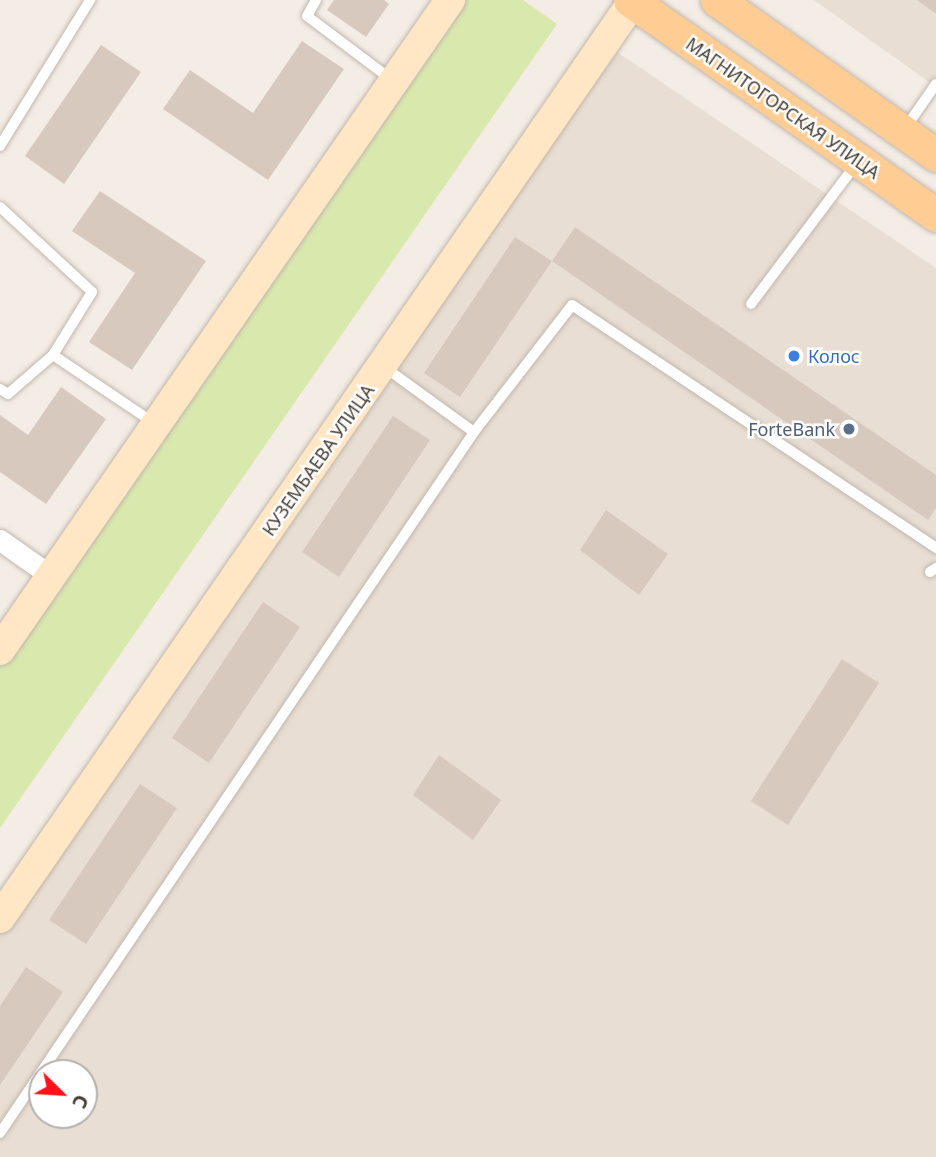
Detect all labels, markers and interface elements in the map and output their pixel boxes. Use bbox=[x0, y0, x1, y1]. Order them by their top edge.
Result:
street label: МАГНИТОГОРСКАЯ УЛИЦА bbox=[682, 33, 884, 183]
place label: Колос bbox=[808, 345, 860, 367]
marker: Колос bbox=[786, 348, 802, 364]
street label: КУЗЕМБАЕВА УЛИЦА bbox=[258, 380, 378, 540]
place label: ForteBank bbox=[748, 418, 835, 440]
marker: ForteBank bbox=[841, 421, 857, 437]
north arrow bbox=[28, 1059, 98, 1129]
text: С bbox=[66, 1091, 95, 1113]

